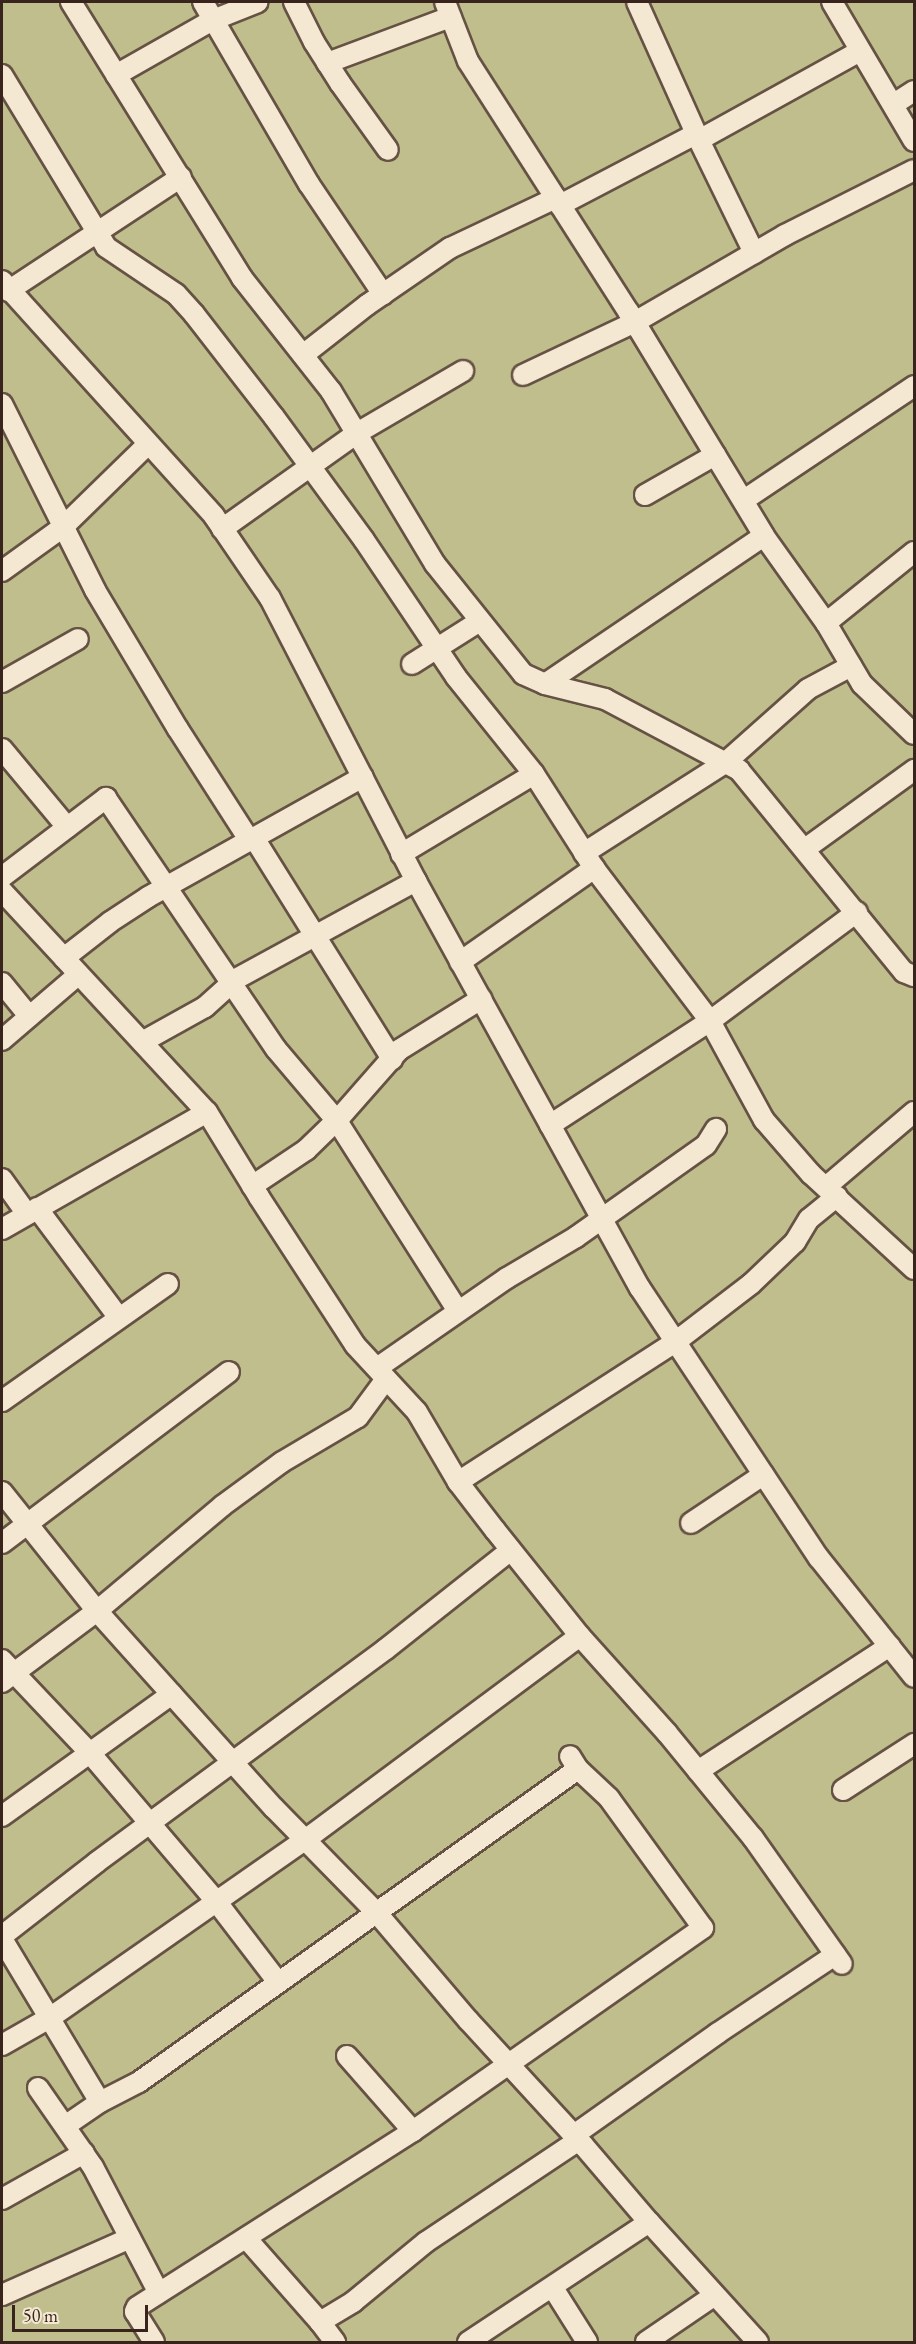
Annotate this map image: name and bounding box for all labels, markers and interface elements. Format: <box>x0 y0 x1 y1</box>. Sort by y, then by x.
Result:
scale bar <box>15 2293 152 2331</box>
text: 50 m <box>23 2304 58 2327</box>

